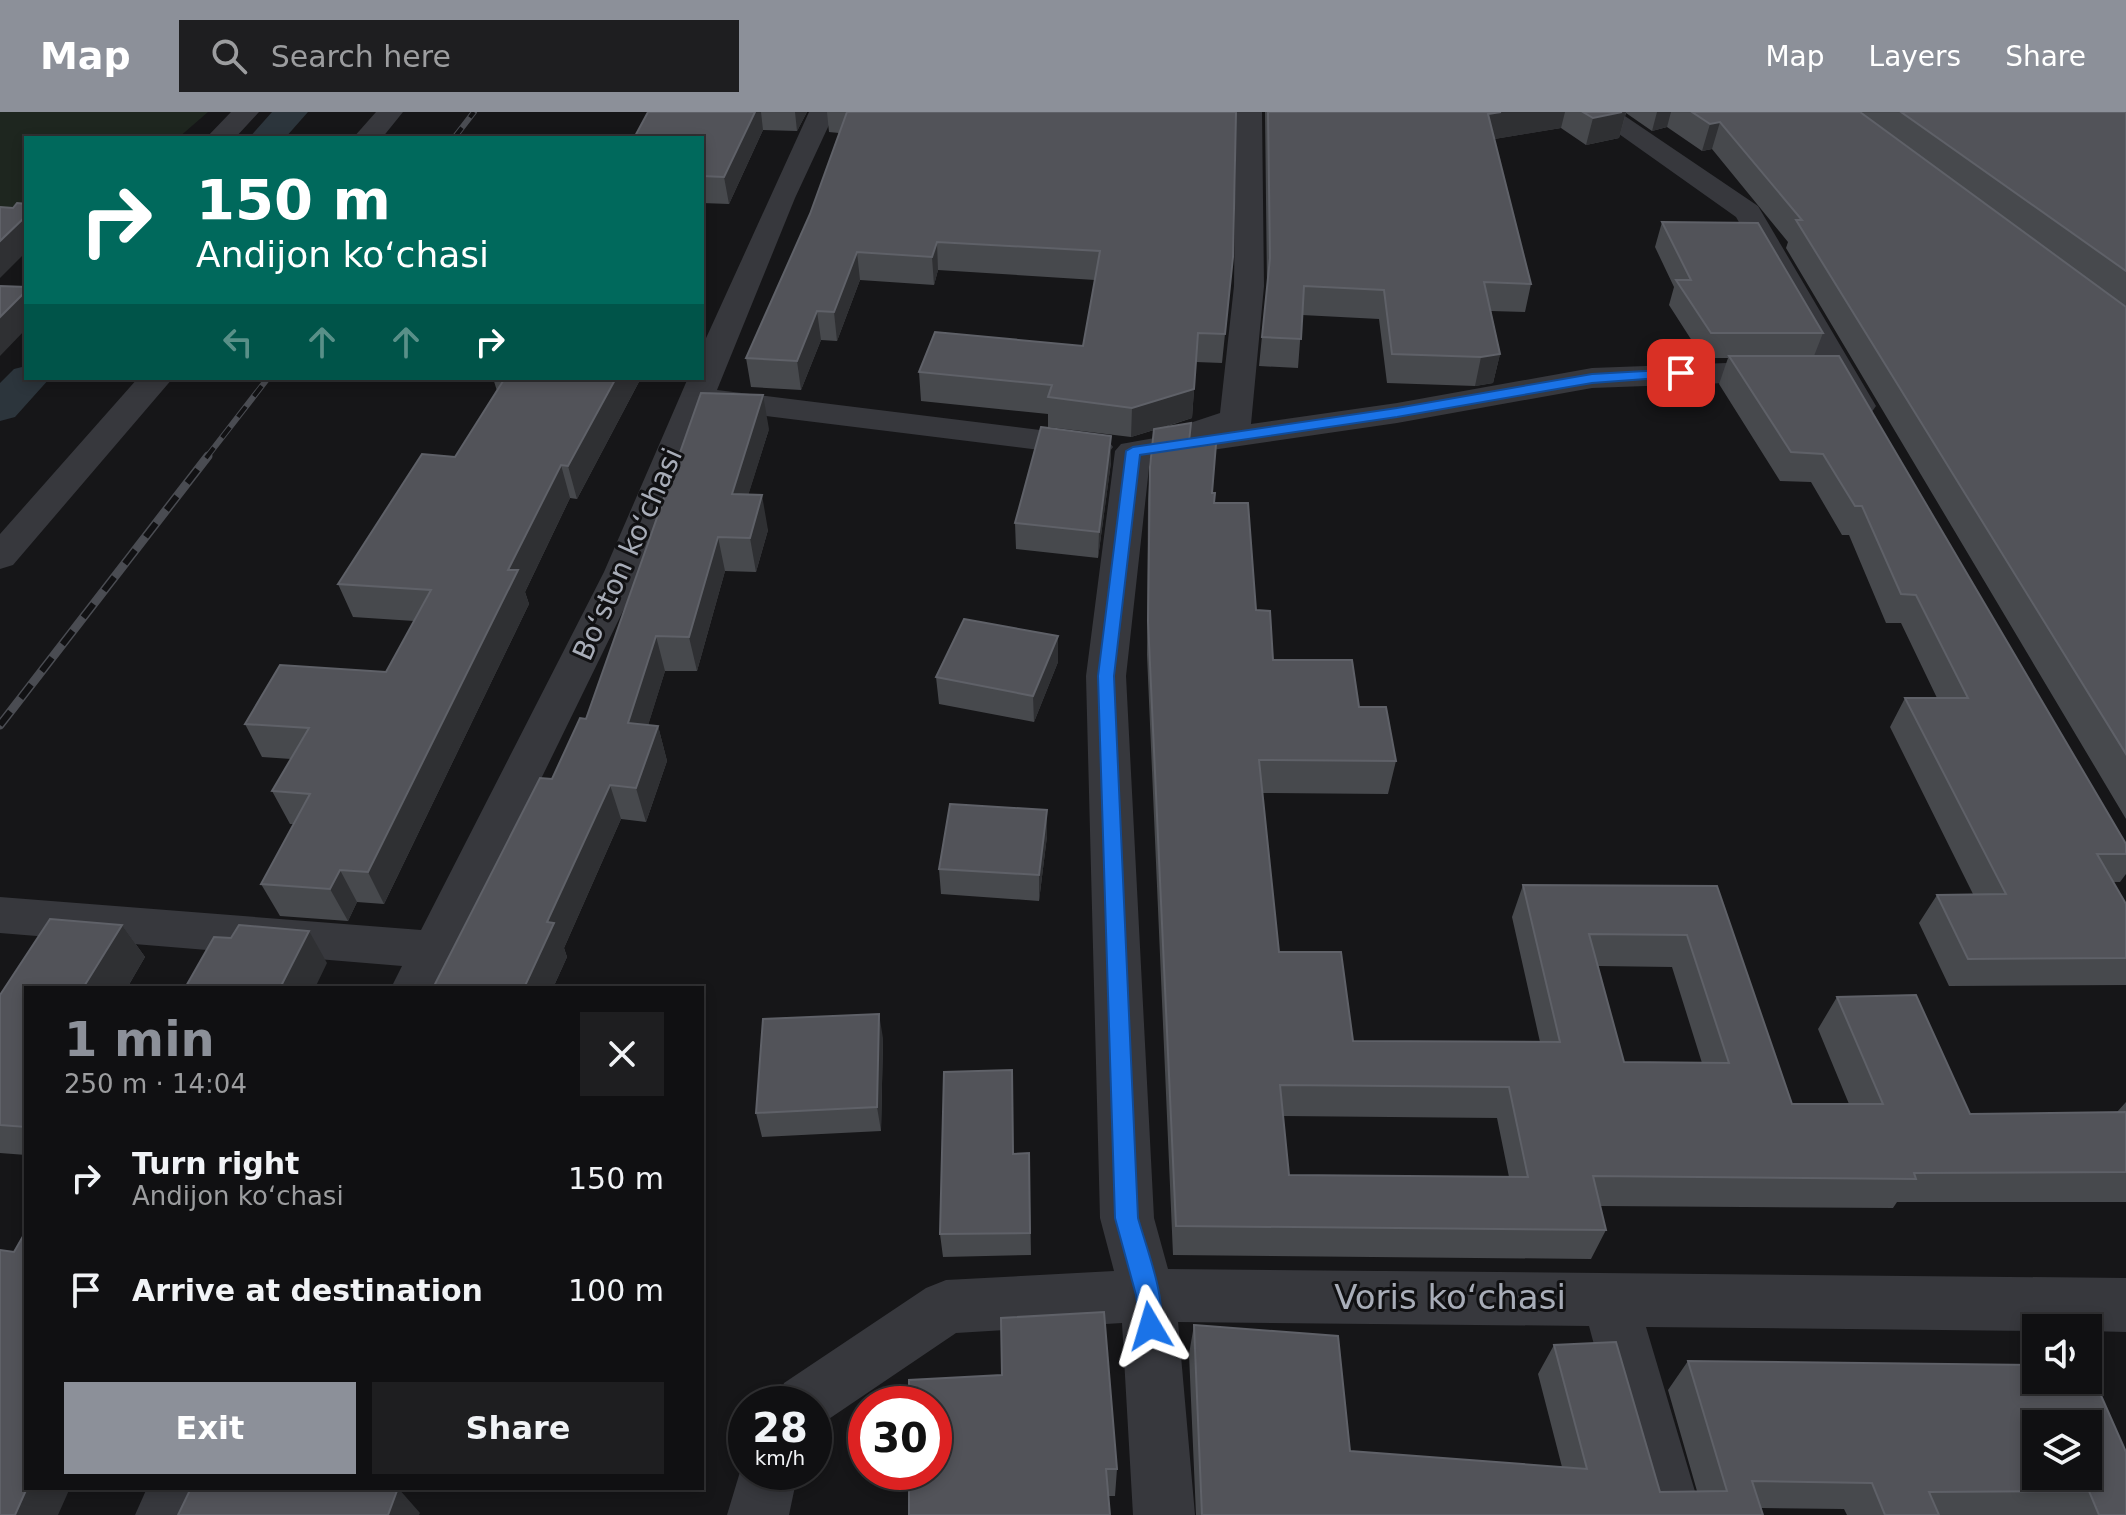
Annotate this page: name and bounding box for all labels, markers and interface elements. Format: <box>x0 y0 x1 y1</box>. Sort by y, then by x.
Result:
search box <box>179 20 739 92</box>
text: Map <box>40 34 131 78</box>
icon: search <box>207 34 251 78</box>
text: Search here <box>271 39 451 74</box>
text: Map <box>1765 40 1825 73</box>
text: Layers <box>1869 40 1961 73</box>
text: Share <box>2005 40 2086 73</box>
text: 150 m <box>196 167 391 232</box>
icon: right <box>64 168 168 272</box>
text: Andijon koʻchasi <box>196 234 489 275</box>
icon: left <box>216 320 260 364</box>
icon: ahead <box>300 320 344 364</box>
icon: ahead <box>384 320 428 364</box>
icon: right <box>468 320 512 364</box>
pin <box>1647 339 1715 407</box>
icon: arrive <box>1659 351 1703 395</box>
street label: Boʻston koʻchasi <box>566 443 689 665</box>
text: 1 min <box>64 1011 215 1067</box>
button: close <box>580 1012 664 1096</box>
text: 250 m · 14:04 <box>64 1069 247 1099</box>
text: Turn right <box>132 1146 299 1181</box>
icon: right <box>64 1156 108 1200</box>
text: 150 m <box>568 1161 664 1196</box>
text: Andijon koʻchasi <box>132 1181 344 1211</box>
icon: arrive <box>64 1268 108 1312</box>
text: Arrive at destination <box>132 1273 483 1308</box>
text: 100 m <box>568 1273 664 1308</box>
street label: Voris koʻchasi <box>1334 1277 1566 1317</box>
position arrow <box>1108 1284 1192 1368</box>
map controls <box>2022 1314 2102 1490</box>
button: sound <box>2022 1314 2102 1394</box>
button: Exit <box>64 1382 356 1474</box>
button: Share <box>372 1382 664 1474</box>
speed limit sign: 30 <box>848 1386 952 1490</box>
text: 28 <box>752 1405 808 1451</box>
button: layers <box>2022 1410 2102 1490</box>
text: km/h <box>755 1446 805 1470</box>

